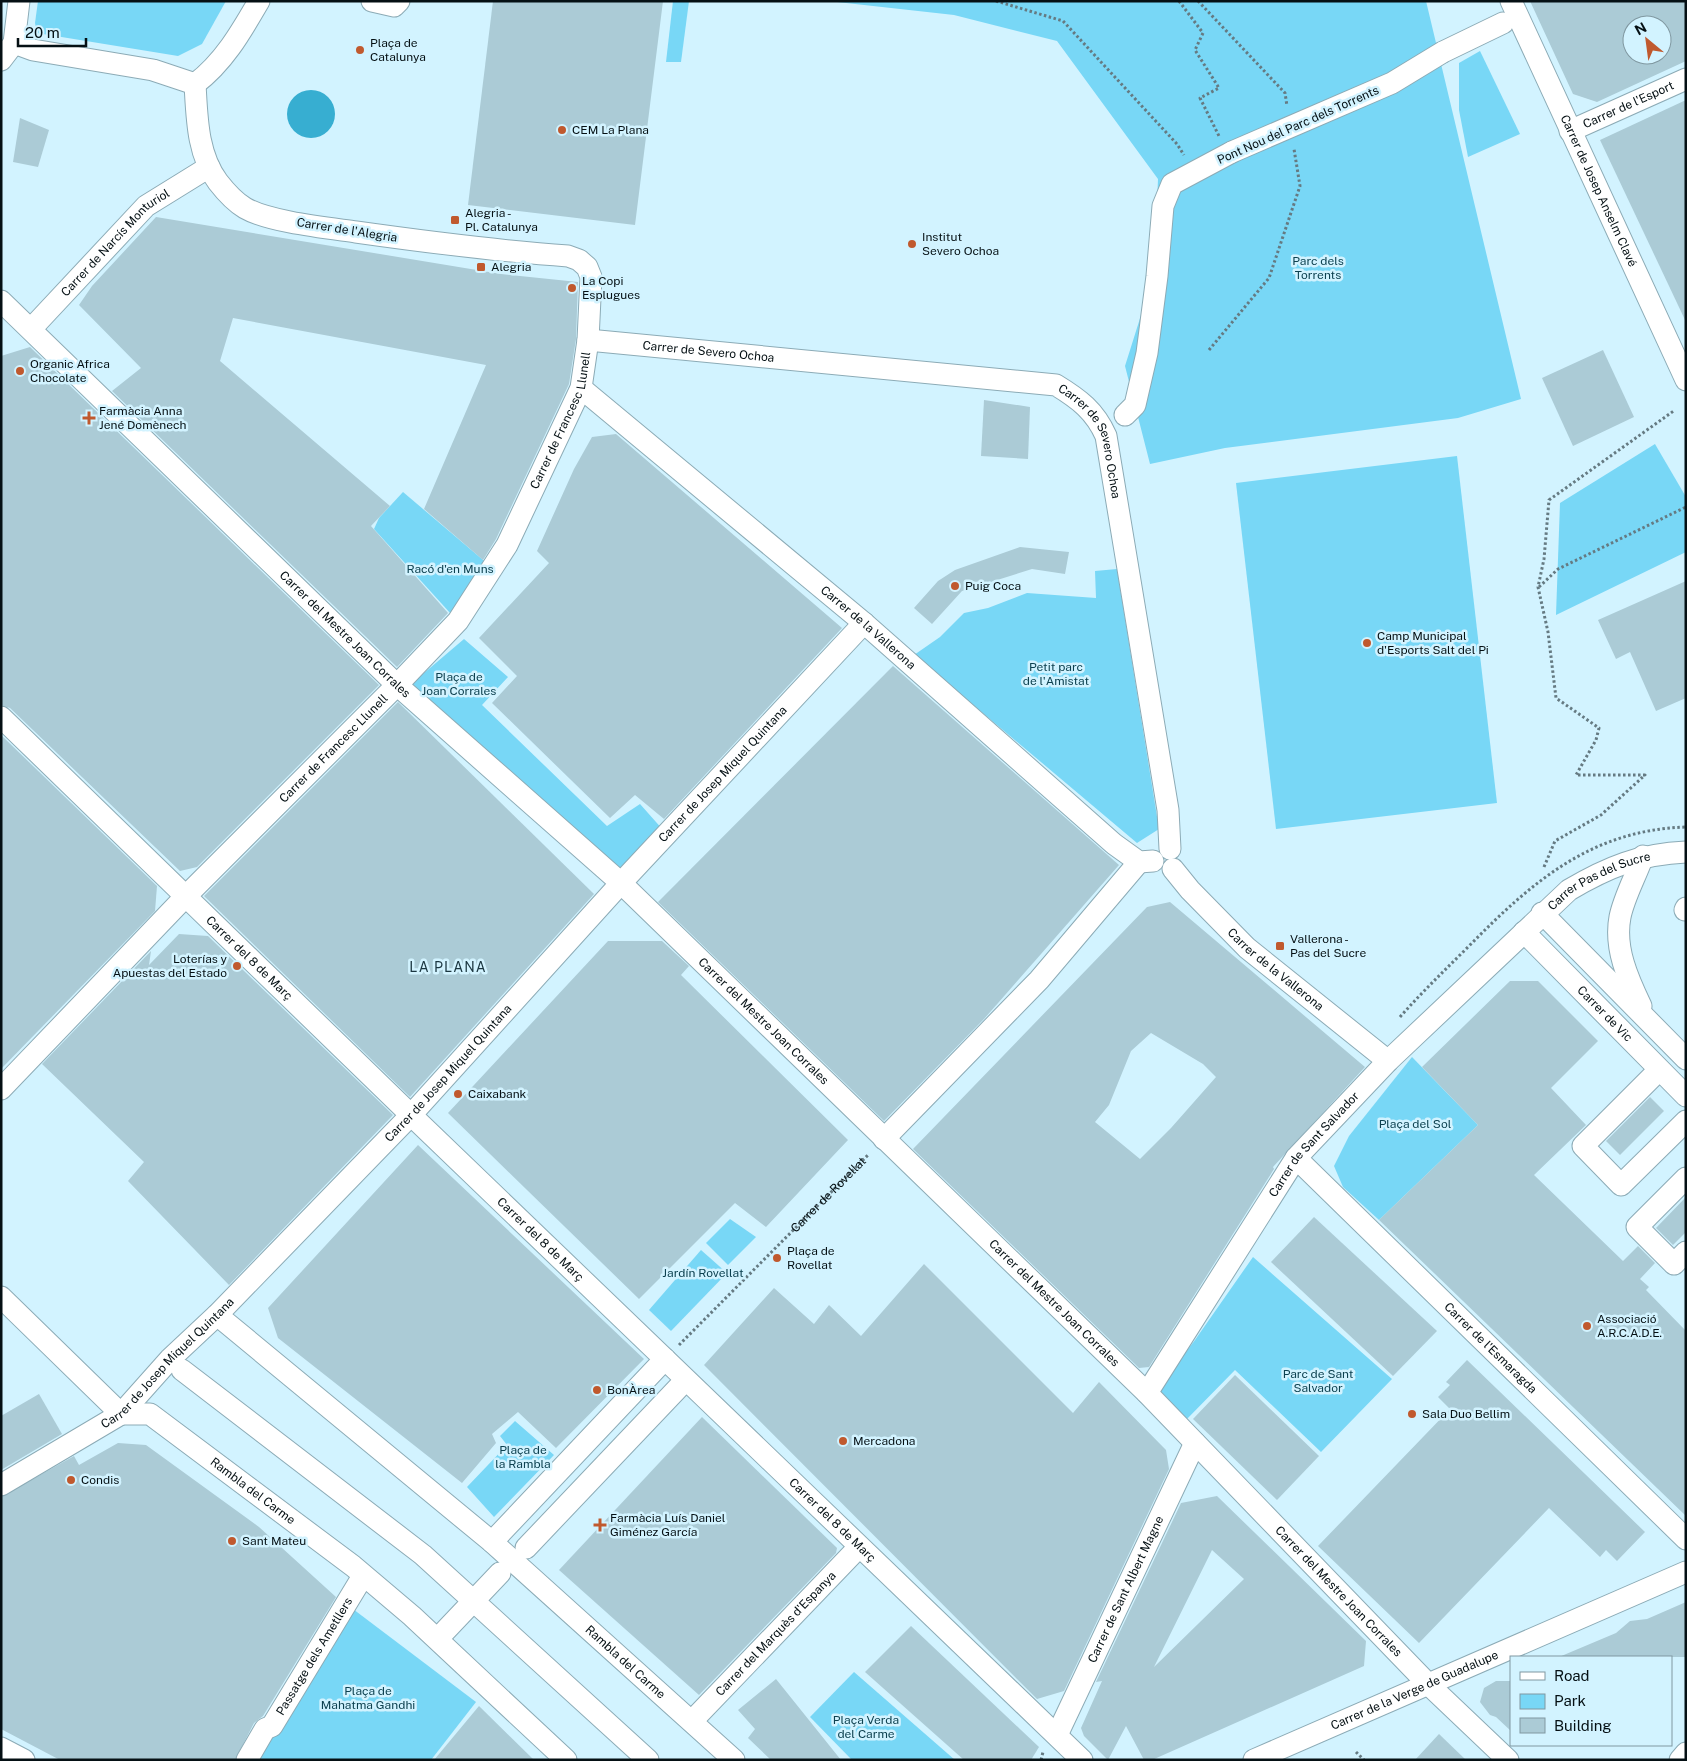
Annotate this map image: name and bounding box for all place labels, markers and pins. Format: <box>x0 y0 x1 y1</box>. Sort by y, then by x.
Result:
place label: Plaça de Catalunya <box>370 36 426 64</box>
marker: Plaça de Catalunya <box>354 44 366 56</box>
place label: CEM La Plana <box>572 123 649 137</box>
marker: CEM La Plana <box>556 124 568 136</box>
place label: Alegria - Pl. Catalunya <box>465 206 538 234</box>
marker: Alegria - Pl. Catalunya <box>449 214 461 226</box>
place label: Institut Severo Ochoa <box>922 230 999 258</box>
marker: Institut Severo Ochoa <box>906 238 918 250</box>
place label: Alegria <box>491 260 531 274</box>
marker: Alegria <box>475 261 487 273</box>
place label: La Copi Esplugues <box>582 274 640 302</box>
marker: La Copi Esplugues <box>566 282 578 294</box>
place label: Organic Africa Chocolate <box>30 357 110 385</box>
marker: Organic Africa Chocolate <box>14 365 26 377</box>
place label: Farmàcia Anna Jené Domènech <box>99 404 186 432</box>
marker: Farmàcia Anna Jené Domènech <box>83 412 95 424</box>
place label: Puig Coca <box>965 579 1021 593</box>
marker: Puig Coca <box>949 580 961 592</box>
place label: Camp Municipal d'Esports Salt del Pi <box>1377 629 1489 657</box>
marker: Camp Municipal d'Esports Salt del Pi <box>1361 637 1373 649</box>
place label: Vallerona - Pas del Sucre <box>1290 932 1366 960</box>
marker: Vallerona - Pas del Sucre <box>1274 940 1286 952</box>
place label: Loterías y Apuestas del Estado <box>113 952 228 980</box>
marker: Loterías y Apuestas del Estado <box>231 960 243 972</box>
place label: Caixabank <box>468 1087 527 1101</box>
marker: Caixabank <box>452 1088 464 1100</box>
place label: Plaça de Rovellat <box>787 1244 835 1272</box>
marker: Plaça de Rovellat <box>771 1252 783 1264</box>
place label: Associació A.R.C.A.D.E. <box>1597 1312 1662 1340</box>
marker: Associació A.R.C.A.D.E. <box>1581 1320 1593 1332</box>
place label: BonÀrea <box>607 1383 655 1397</box>
marker: BonÀrea <box>591 1384 603 1396</box>
place label: Sala Duo Bellim <box>1422 1407 1510 1421</box>
marker: Sala Duo Bellim <box>1406 1408 1418 1420</box>
place label: Mercadona <box>853 1434 916 1448</box>
marker: Mercadona <box>837 1435 849 1447</box>
place label: Condis <box>81 1473 119 1487</box>
marker: Condis <box>65 1474 77 1486</box>
place label: Farmàcia Luís Daniel Giménez García <box>610 1511 726 1539</box>
marker: Farmàcia Luís Daniel Giménez García <box>594 1519 606 1531</box>
place label: Sant Mateu <box>242 1534 306 1548</box>
marker: Sant Mateu <box>226 1535 238 1547</box>

